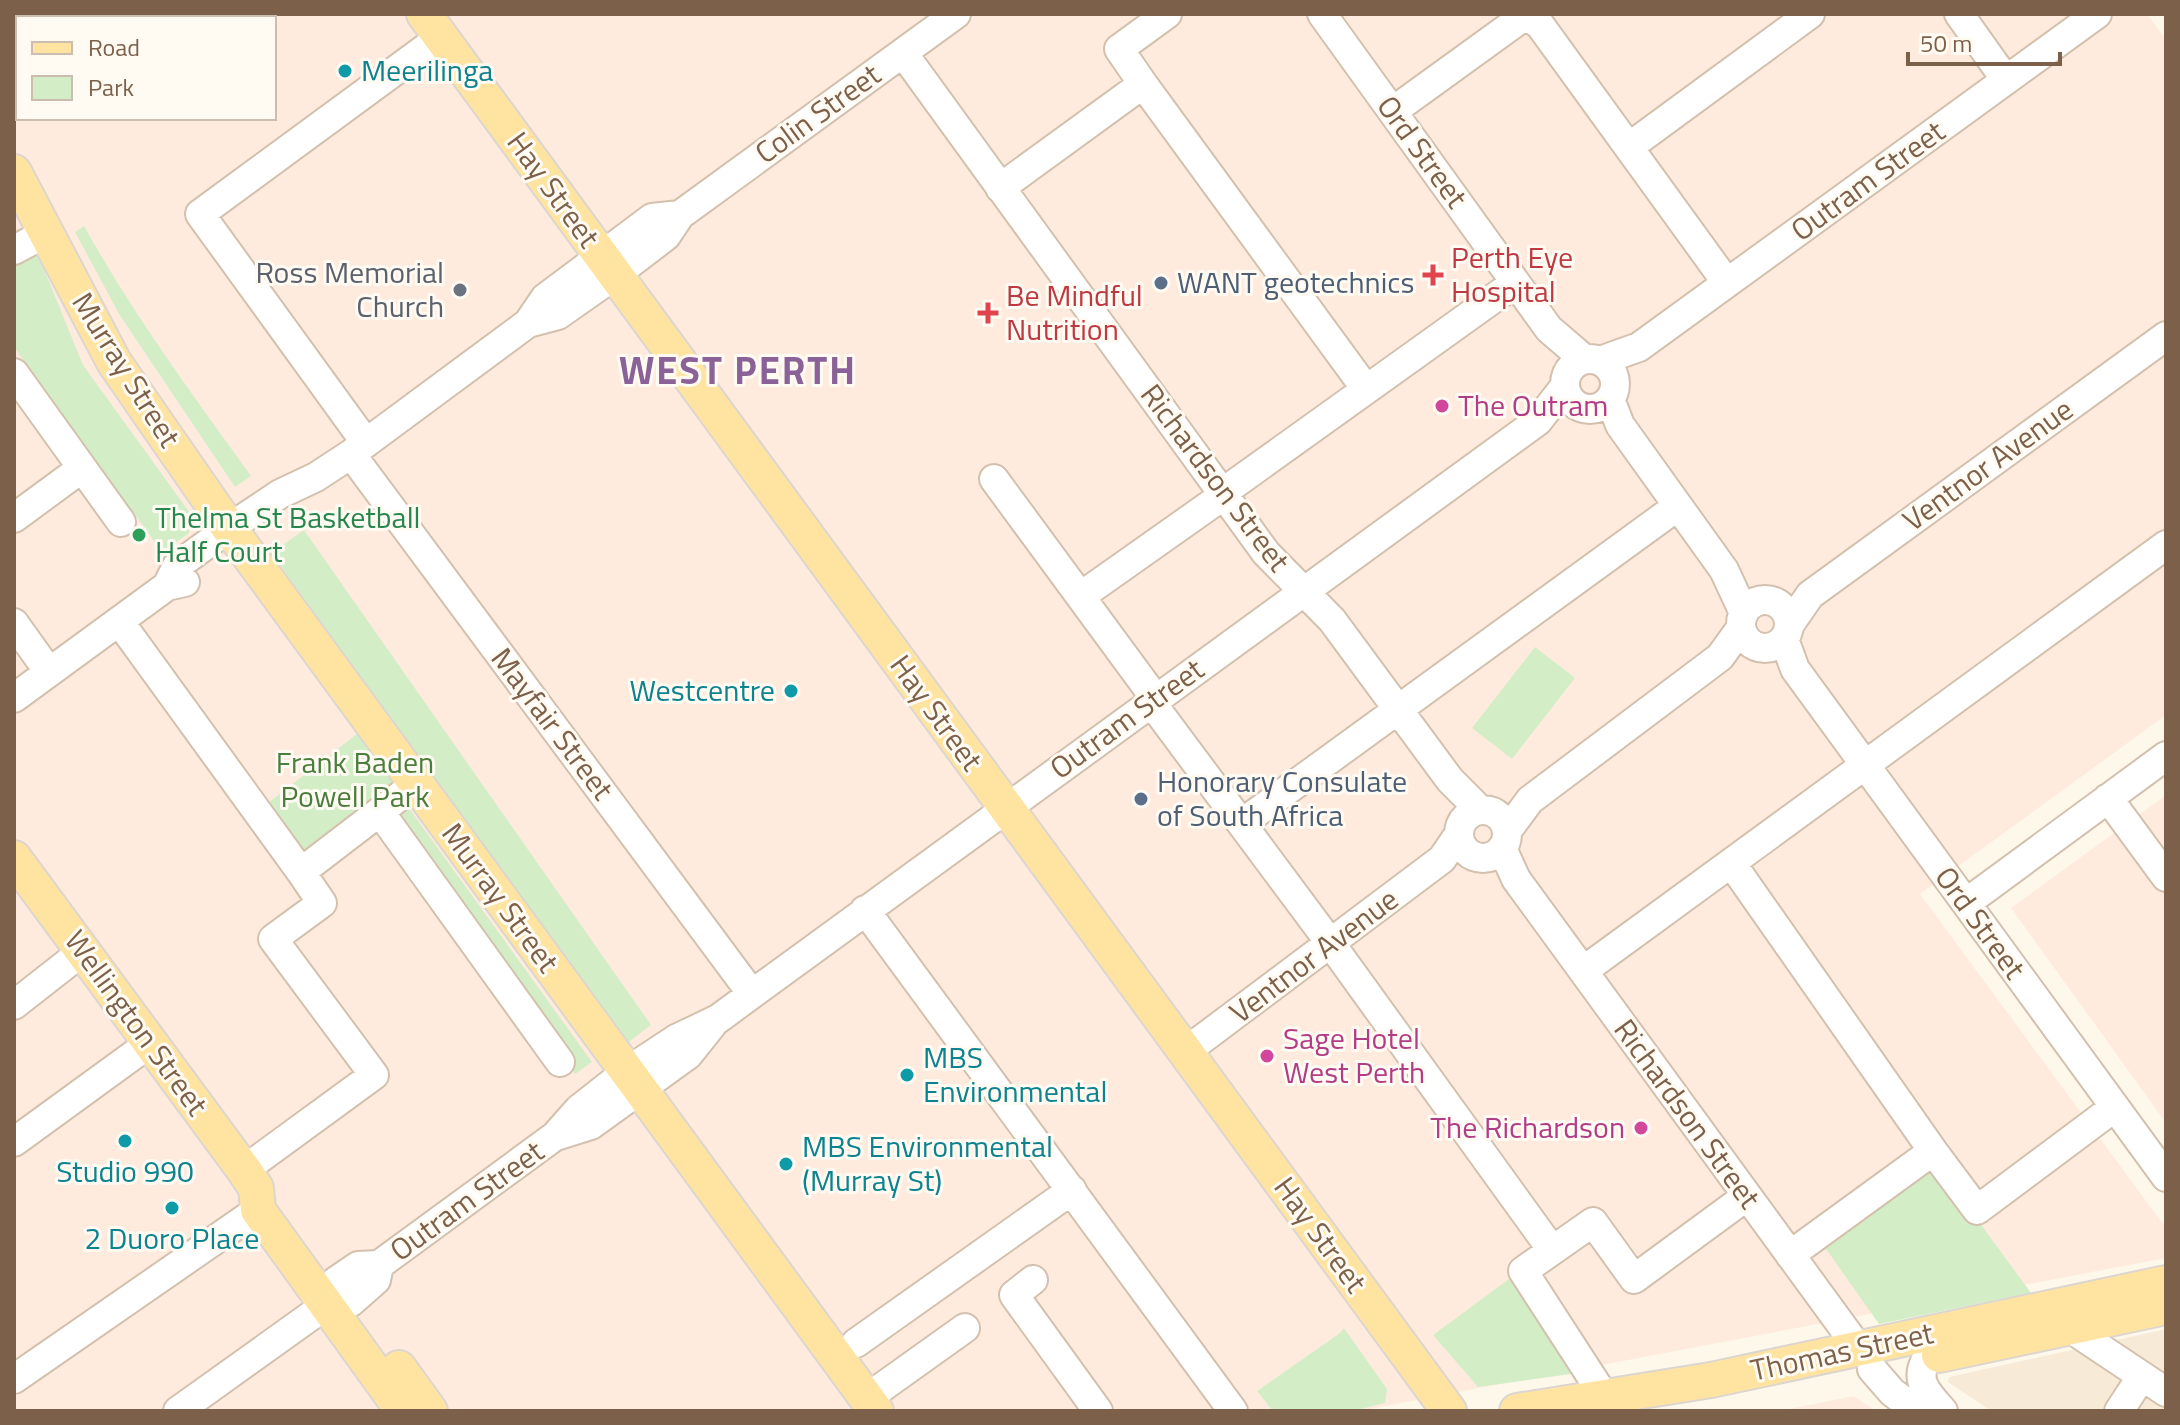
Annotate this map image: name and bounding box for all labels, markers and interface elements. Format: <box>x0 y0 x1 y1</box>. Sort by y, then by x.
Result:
legend <box>16 16 276 120</box>
scale bar <box>1908 16 2060 66</box>
text: 50 m <box>1920 25 1972 61</box>
text: Road <box>88 29 140 65</box>
place label: Meerilinga <box>361 47 493 93</box>
street label: Colin Street <box>745 52 890 175</box>
marker: Meerilinga <box>336 62 354 80</box>
text: Park <box>88 69 134 105</box>
street label: Ord Street <box>1366 85 1480 218</box>
street label: Outram Street <box>1781 108 1954 252</box>
street label: Hay Street <box>496 122 612 257</box>
place label: Perth Eye Hospital <box>1451 234 1573 314</box>
place label: Ross Memorial Church <box>255 249 444 329</box>
place label: WANT geotechnics <box>1177 259 1414 305</box>
marker: Perth Eye Hospital <box>1422 264 1444 286</box>
place label: Be Mindful Nutrition <box>1006 272 1143 352</box>
marker: WANT geotechnics <box>1152 274 1170 292</box>
marker: Ross Memorial Church <box>451 281 469 299</box>
street label: Murray Street <box>61 283 193 456</box>
marker: Be Mindful Nutrition <box>977 302 999 324</box>
district label: WEST PERTH <box>619 341 857 399</box>
street label: Richardson Street <box>1130 374 1302 581</box>
place label: The Outram <box>1458 382 1608 428</box>
street label: Ventnor Avenue <box>1893 387 2082 542</box>
marker: The Outram <box>1433 397 1451 415</box>
place label: Thelma St Basketball Half Court <box>155 494 421 574</box>
marker: Thelma St Basketball Half Court <box>130 526 148 544</box>
street label: Mayfair Street <box>480 638 626 810</box>
street label: Hay Street <box>879 645 995 780</box>
street label: Outram Street <box>1040 646 1213 790</box>
place label: Westcentre <box>630 667 775 713</box>
marker: Westcentre <box>782 682 800 700</box>
park label: Frank Baden Powell Park <box>276 739 434 819</box>
place label: Honorary Consulate of South Africa <box>1157 758 1407 838</box>
marker: Honorary Consulate of South Africa <box>1132 790 1150 808</box>
street label: Murray Street <box>431 813 571 982</box>
street label: Ord Street <box>1924 856 2038 989</box>
street label: Ventnor Avenue <box>1219 876 1407 1034</box>
street label: Wellington Street <box>54 920 220 1125</box>
street label: Richardson Street <box>1603 1009 1773 1218</box>
place label: Sage Hotel West Perth <box>1283 1015 1425 1095</box>
place label: MBS Environmental <box>923 1034 1107 1114</box>
marker: Sage Hotel West Perth <box>1258 1047 1276 1065</box>
marker: MBS Environmental <box>898 1066 916 1084</box>
place label: The Richardson <box>1430 1104 1625 1150</box>
marker: The Richardson <box>1632 1119 1650 1137</box>
place label: MBS Environmental (Murray St) <box>802 1123 1053 1203</box>
street label: Outram Street <box>380 1128 553 1272</box>
marker: Studio 990 <box>116 1132 134 1150</box>
place label: Studio 990 <box>56 1148 194 1194</box>
marker: MBS Environmental (Murray St) <box>777 1155 795 1173</box>
street label: Hay Street <box>1263 1167 1379 1302</box>
marker: 2 Duoro Place <box>163 1199 181 1217</box>
place label: 2 Duoro Place <box>85 1215 259 1261</box>
street label: Thomas Street <box>1746 1309 1938 1393</box>

